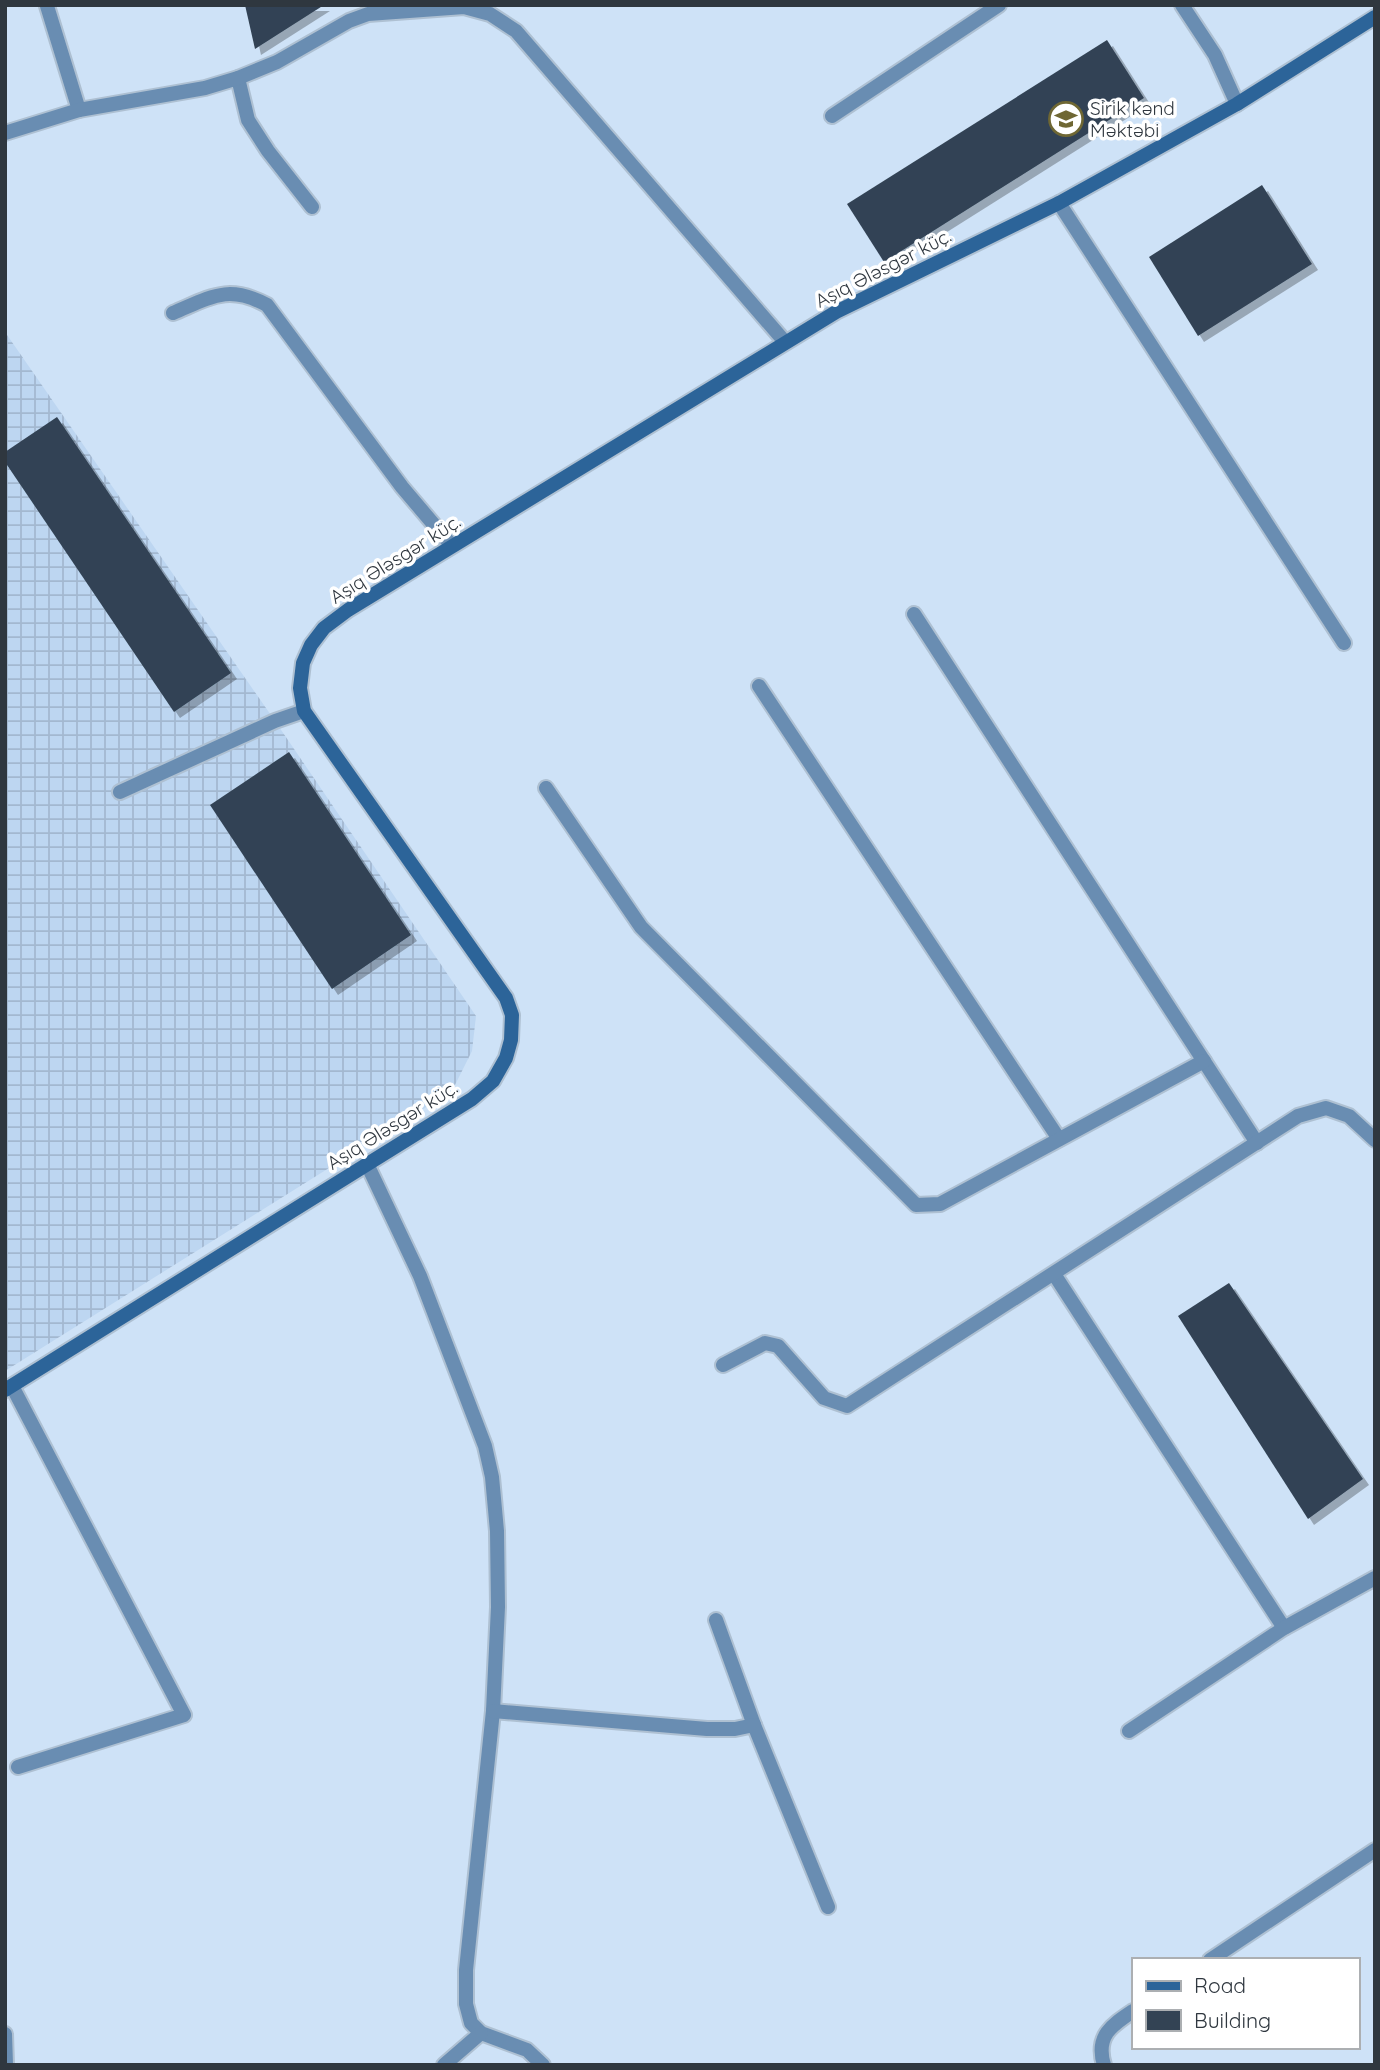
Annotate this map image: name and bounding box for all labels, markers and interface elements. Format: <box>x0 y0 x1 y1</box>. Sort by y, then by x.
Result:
place label: Sirik kənd Məktəbi <box>1090 96 1175 142</box>
school or university icon: Sirik kənd Məktəbi <box>1047 100 1085 138</box>
street label: Aşıq Ələsgər küç. <box>811 223 955 313</box>
street label: Aşıq Ələsgər küç. <box>325 509 465 609</box>
street label: Aşıq Ələsgər küç. <box>322 1075 462 1175</box>
legend <box>1132 1958 1359 2049</box>
text: Road <box>1194 1972 1246 1998</box>
text: Building <box>1194 2007 1271 2033</box>

